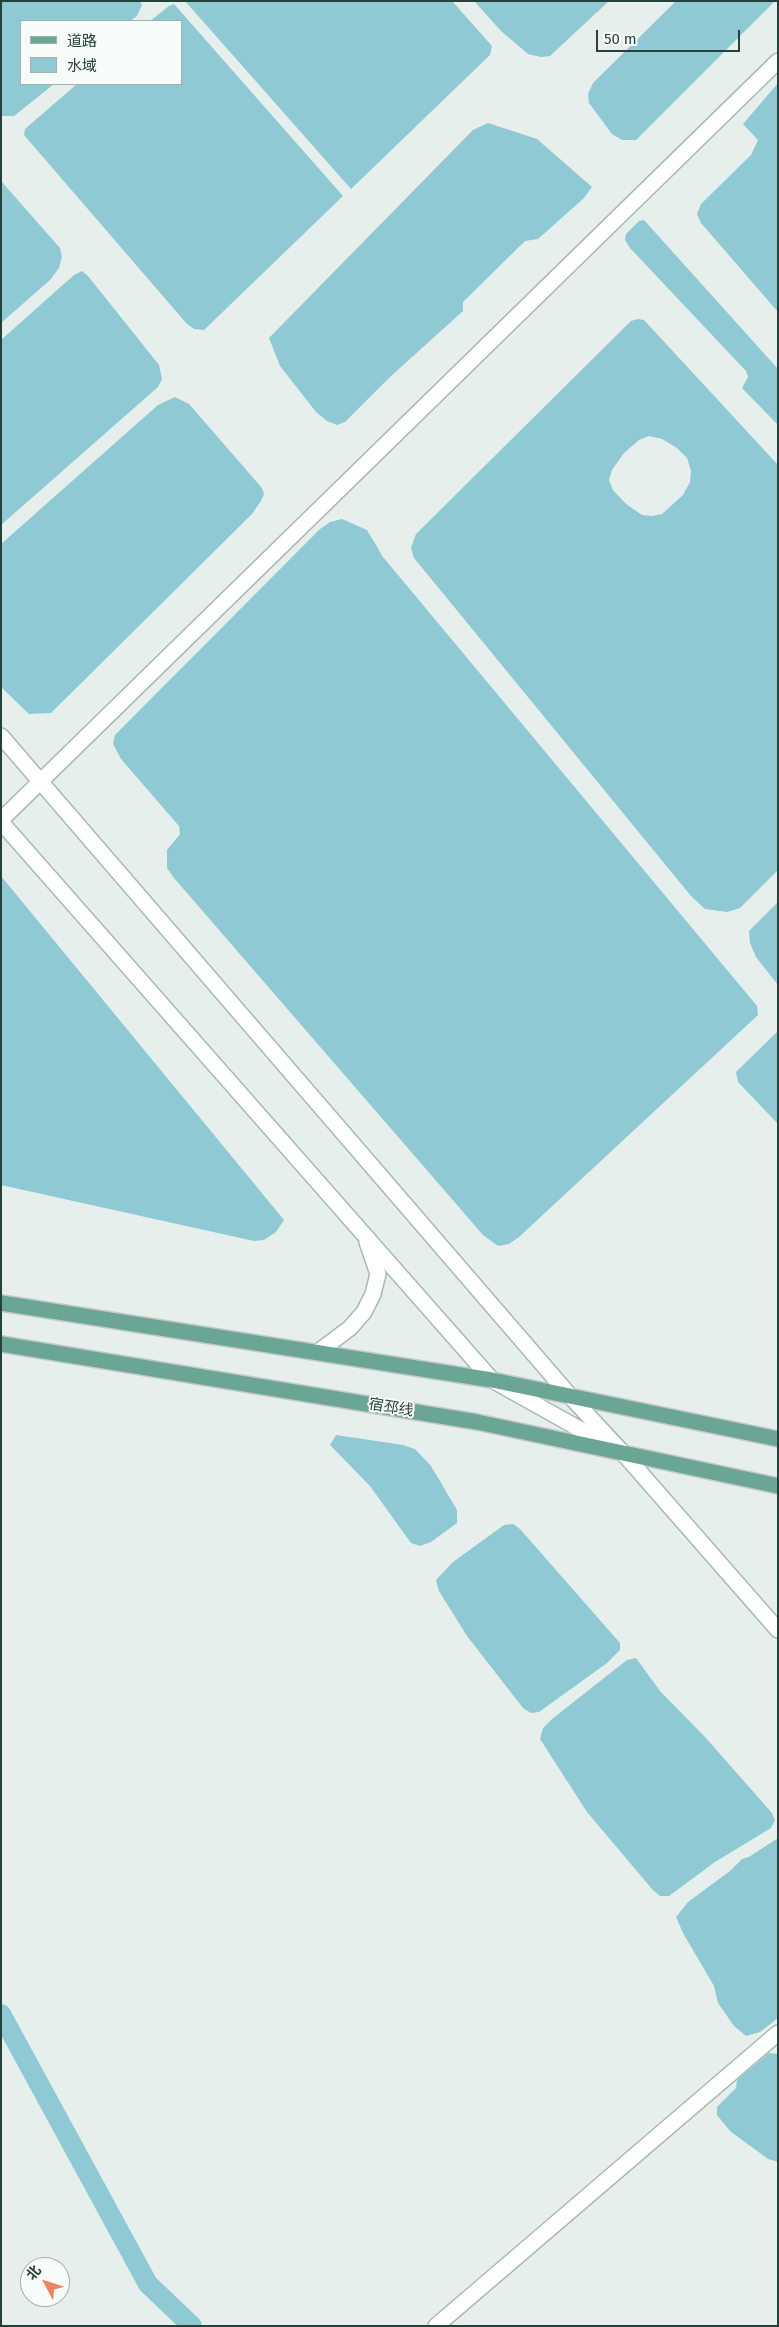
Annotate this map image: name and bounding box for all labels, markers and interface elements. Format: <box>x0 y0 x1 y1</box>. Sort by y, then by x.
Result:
legend <box>20 20 182 85</box>
scale bar <box>599 20 743 52</box>
text: 50 m <box>604 30 637 48</box>
text: 道路 <box>67 32 97 50</box>
text: 水域 <box>67 57 97 75</box>
street label: 宿邳线 <box>367 1396 415 1420</box>
north arrow <box>20 2257 70 2307</box>
text: 北 <box>23 2262 45 2284</box>

